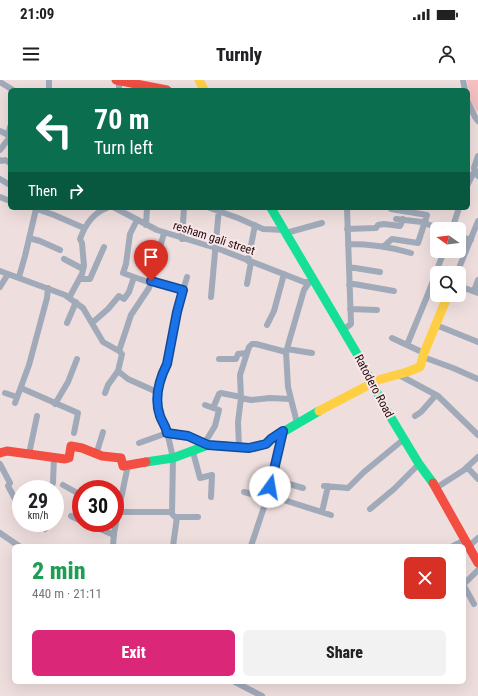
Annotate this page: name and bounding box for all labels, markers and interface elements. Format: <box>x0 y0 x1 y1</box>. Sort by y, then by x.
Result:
text: 21:09 <box>20 5 54 23</box>
icon: menu <box>20 43 42 65</box>
icon: person <box>436 43 458 65</box>
text: Turnly <box>216 44 262 65</box>
text: 70 m <box>94 103 150 136</box>
icon: left <box>28 104 80 156</box>
text: Turn left <box>94 137 153 158</box>
icon: right <box>65 180 87 202</box>
text: Then <box>28 182 57 200</box>
street label: resham gali street <box>171 218 257 258</box>
north arrow <box>430 222 466 258</box>
map controls <box>430 222 466 302</box>
pin <box>134 240 168 281</box>
icon: arrive <box>140 246 162 268</box>
button: search <box>430 266 466 302</box>
street label: Ratodero Road <box>351 352 397 420</box>
position arrow <box>249 466 291 508</box>
speed limit sign: 30 <box>72 480 124 532</box>
text: 29 <box>28 489 48 513</box>
text: km/h <box>28 510 48 521</box>
text: 2 min <box>32 557 86 585</box>
button: close <box>404 557 446 599</box>
text: 440 m · 21:11 <box>32 586 102 601</box>
button: Exit <box>32 630 235 676</box>
button: Share <box>243 630 446 676</box>

